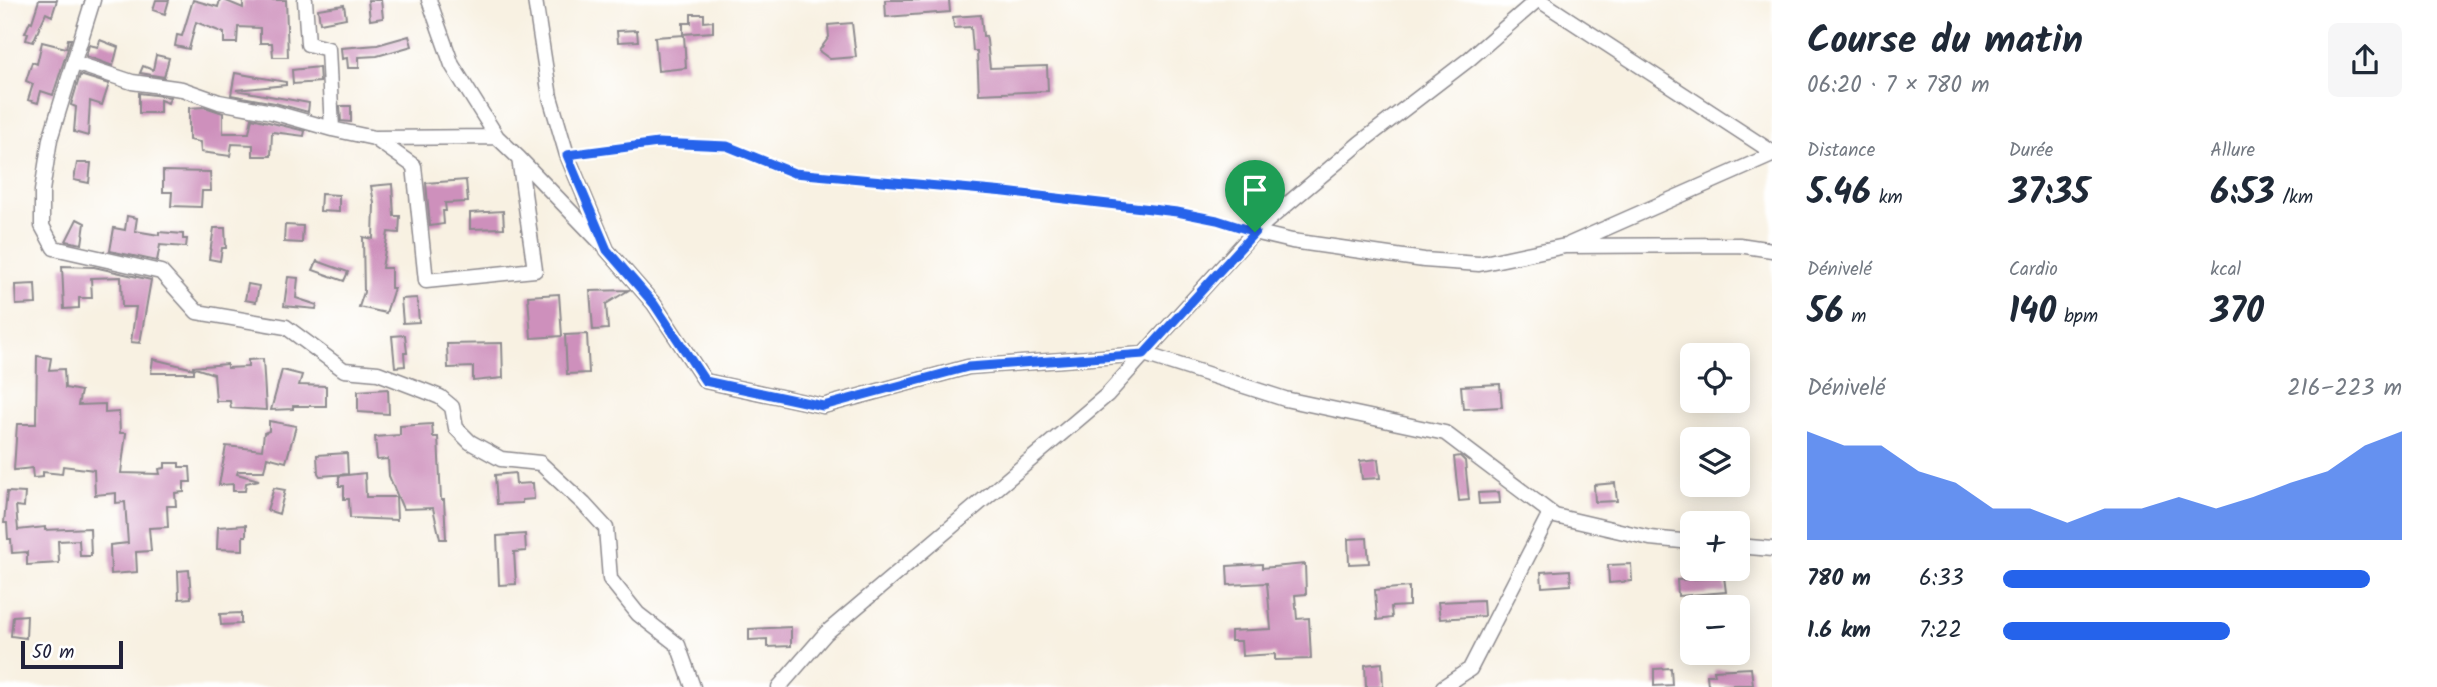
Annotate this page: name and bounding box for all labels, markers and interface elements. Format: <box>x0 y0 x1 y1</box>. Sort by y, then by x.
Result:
text: Course du matin <box>1807 12 2083 72</box>
button: share <box>2328 23 2402 97</box>
text: 06:20 · 7 × 780 m <box>1807 68 1989 104</box>
text: Distance <box>1807 136 1875 166</box>
text: Durée <box>2009 136 2053 166</box>
text: Allure <box>2210 136 2255 166</box>
pin <box>1225 160 1285 232</box>
text: 5.46 <box>1807 166 1871 222</box>
text: 37:35 <box>2009 166 2090 222</box>
text: 6:53 <box>2210 166 2275 222</box>
icon: arrive <box>1236 171 1274 209</box>
text: km <box>1871 183 1903 213</box>
text: /km <box>2275 183 2313 213</box>
text: Dénivelé <box>1807 255 1872 285</box>
text: Cardio <box>2009 255 2058 285</box>
text: kcal <box>2210 255 2241 285</box>
text: 56 <box>1807 285 1844 341</box>
text: 140 <box>2009 285 2056 341</box>
text: 370 <box>2210 285 2264 341</box>
text: m <box>1844 302 1866 332</box>
text: bpm <box>2056 302 2098 332</box>
map controls <box>1680 343 1750 665</box>
button: locate <box>1680 343 1750 413</box>
text: Dénivelé <box>1807 371 1885 407</box>
text: 216–223 m <box>2287 371 2402 407</box>
button: layers <box>1680 427 1750 497</box>
button: + <box>1680 511 1750 581</box>
text: 780 m <box>1807 561 1871 597</box>
text: 6:33 <box>1919 561 1964 597</box>
button: − <box>1680 595 1750 665</box>
text: 1.6 km <box>1807 613 1871 649</box>
text: 7:22 <box>1919 613 1962 649</box>
scale bar <box>21 638 122 670</box>
text: 50 m <box>32 638 74 668</box>

